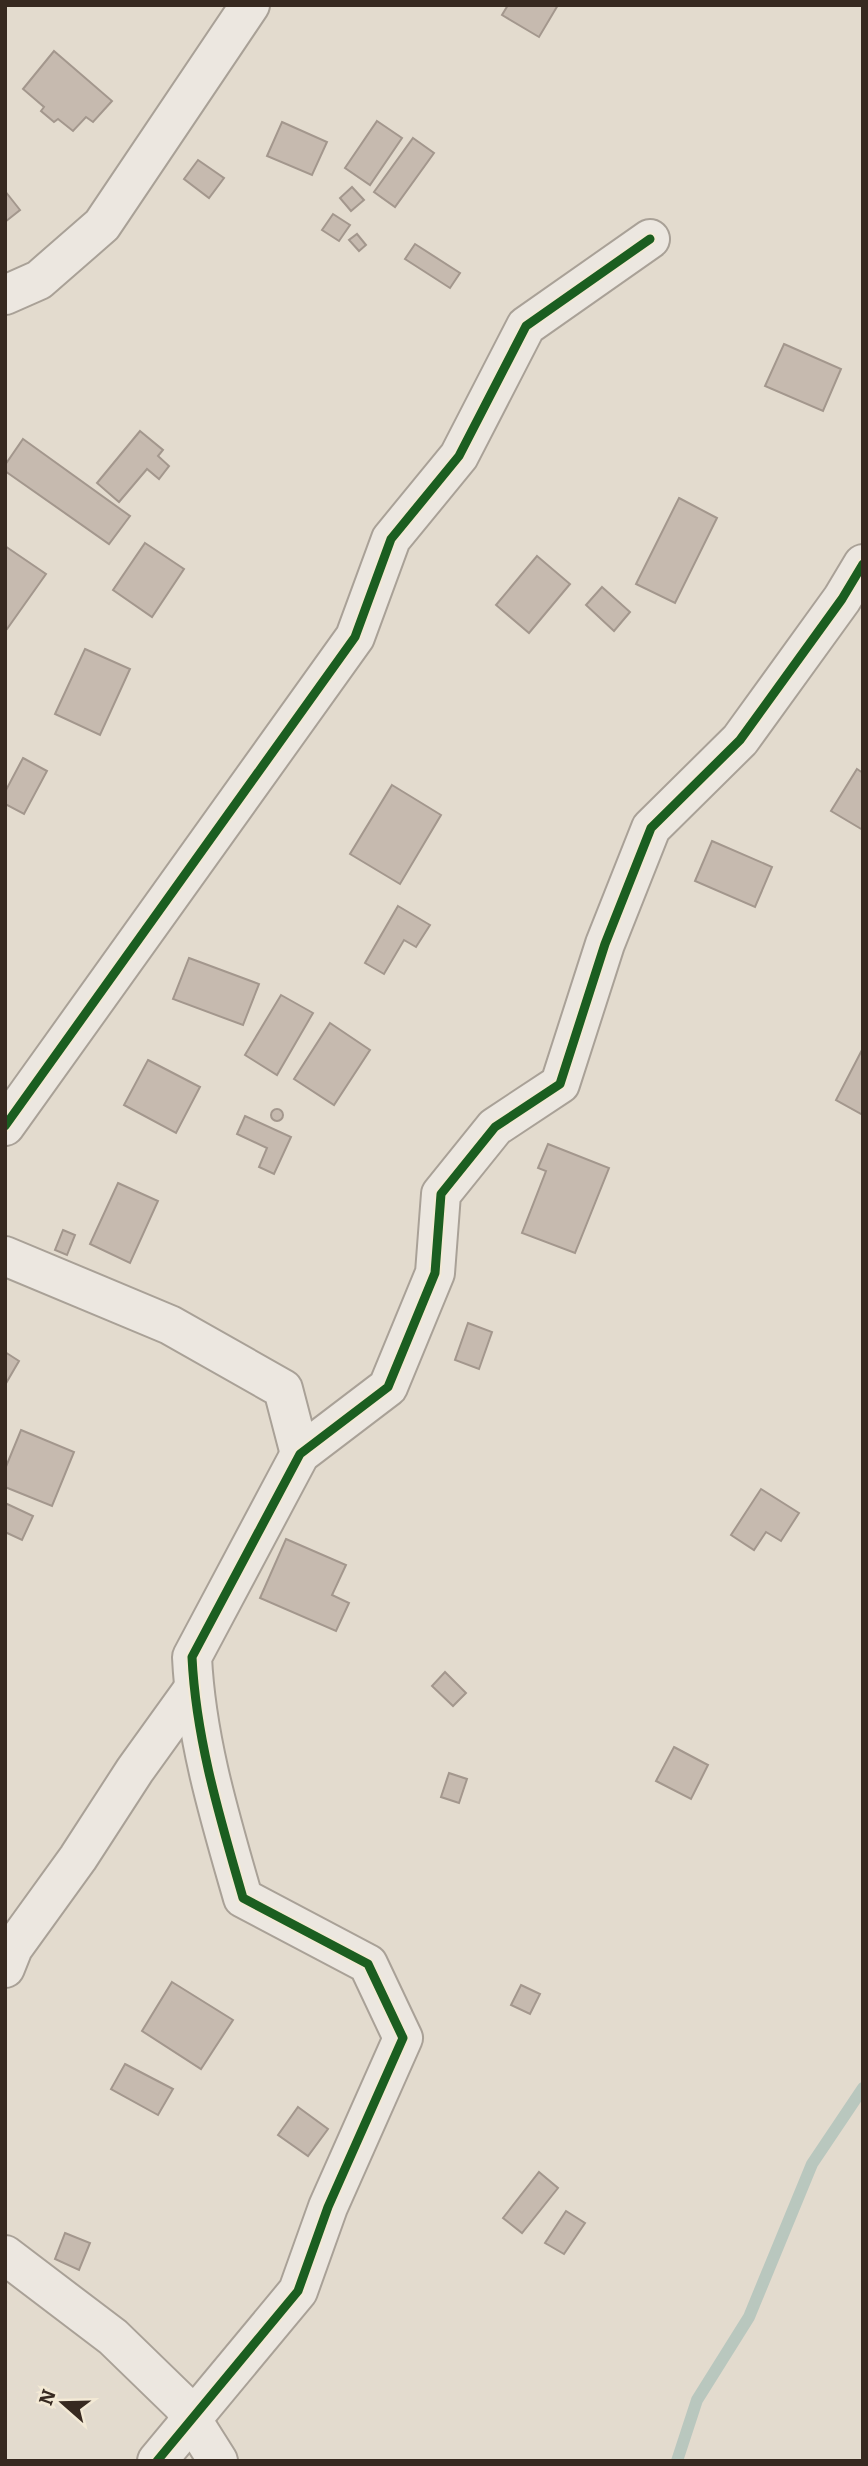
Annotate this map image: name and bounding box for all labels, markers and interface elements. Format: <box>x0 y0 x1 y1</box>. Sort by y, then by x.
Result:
north arrow <box>28 2368 98 2438</box>
text: N <box>34 2386 61 2408</box>

